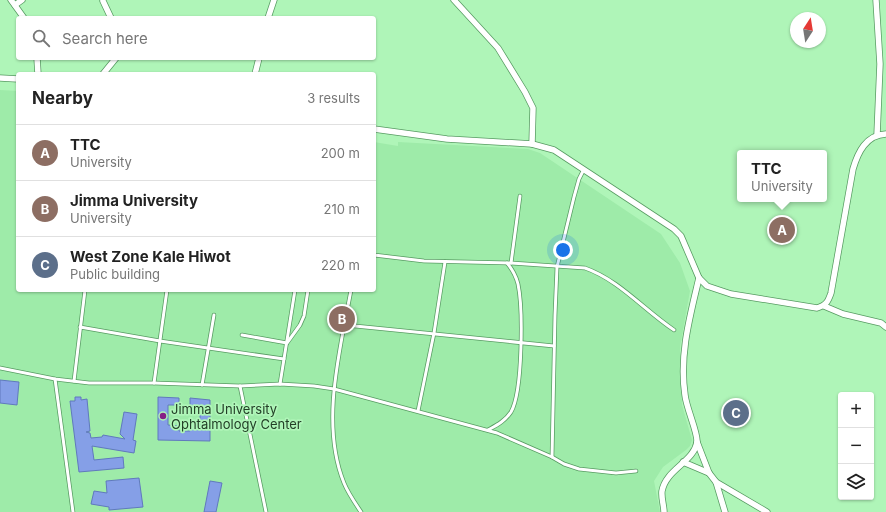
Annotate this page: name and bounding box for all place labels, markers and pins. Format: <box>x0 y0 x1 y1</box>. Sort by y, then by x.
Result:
pin: A <box>769 215 795 245</box>
pin: B <box>329 304 355 334</box>
pin: C <box>723 398 749 428</box>
place label: Jimma University Ophtalmology Center <box>171 401 302 432</box>
marker: Jimma University Ophtalmology Center <box>158 411 168 421</box>

